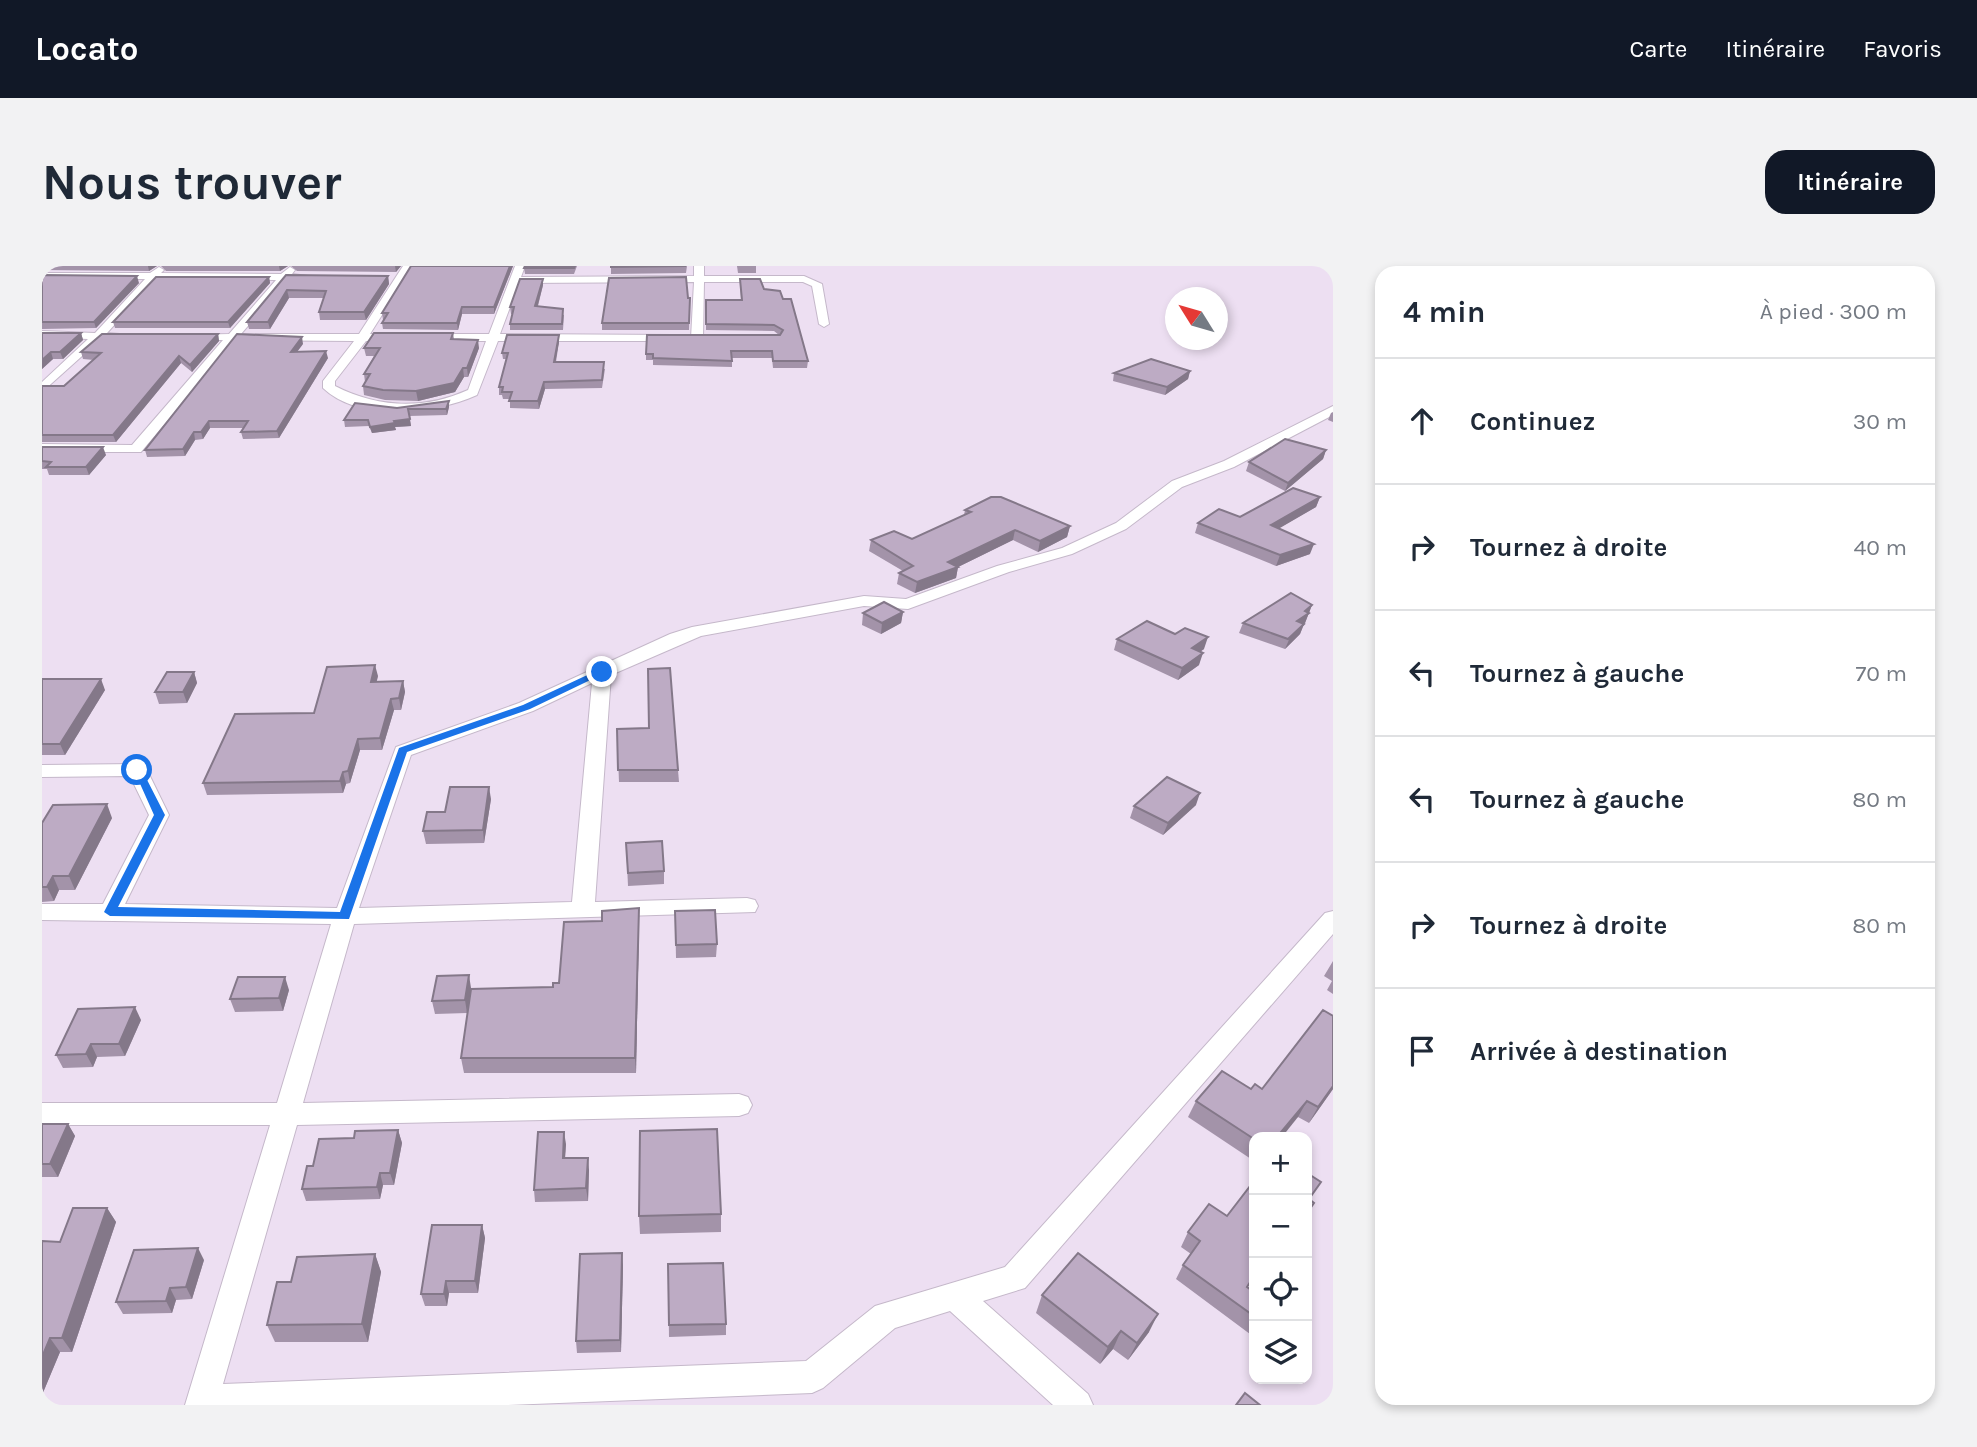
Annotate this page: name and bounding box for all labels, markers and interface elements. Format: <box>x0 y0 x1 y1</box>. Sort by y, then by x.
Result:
text: Locato <box>35 30 138 68</box>
text: Carte <box>1629 35 1687 63</box>
text: Itinéraire <box>1725 35 1825 63</box>
text: Favoris <box>1863 35 1942 63</box>
button: Itinéraire <box>1765 150 1935 214</box>
text: Nous trouver <box>42 154 342 211</box>
north arrow <box>1165 287 1228 350</box>
text: 4 min <box>1403 294 1485 330</box>
text: À pied · 300 m <box>1760 298 1907 325</box>
icon: ahead <box>1403 402 1441 440</box>
text: Continuez <box>1470 406 1595 437</box>
text: 30 m <box>1853 408 1907 435</box>
icon: right <box>1403 528 1441 566</box>
text: Tournez à droite <box>1470 532 1667 563</box>
text: 40 m <box>1854 534 1907 561</box>
icon: left <box>1403 654 1441 692</box>
route end <box>586 656 617 687</box>
text: Tournez à gauche <box>1470 658 1684 689</box>
text: 70 m <box>1856 660 1907 687</box>
route start <box>121 754 152 785</box>
icon: left <box>1403 780 1441 818</box>
text: Tournez à gauche <box>1470 784 1684 815</box>
text: 80 m <box>1852 786 1907 813</box>
icon: right <box>1403 906 1441 944</box>
text: Tournez à droite <box>1470 910 1667 941</box>
text: 80 m <box>1852 912 1907 939</box>
icon: arrive <box>1403 1032 1441 1070</box>
text: Arrivée à destination <box>1470 1036 1728 1067</box>
map controls <box>1249 1132 1312 1384</box>
button: + <box>1249 1132 1312 1195</box>
button: − <box>1249 1195 1312 1258</box>
button: locate <box>1249 1258 1312 1321</box>
button: layers <box>1249 1321 1312 1384</box>

